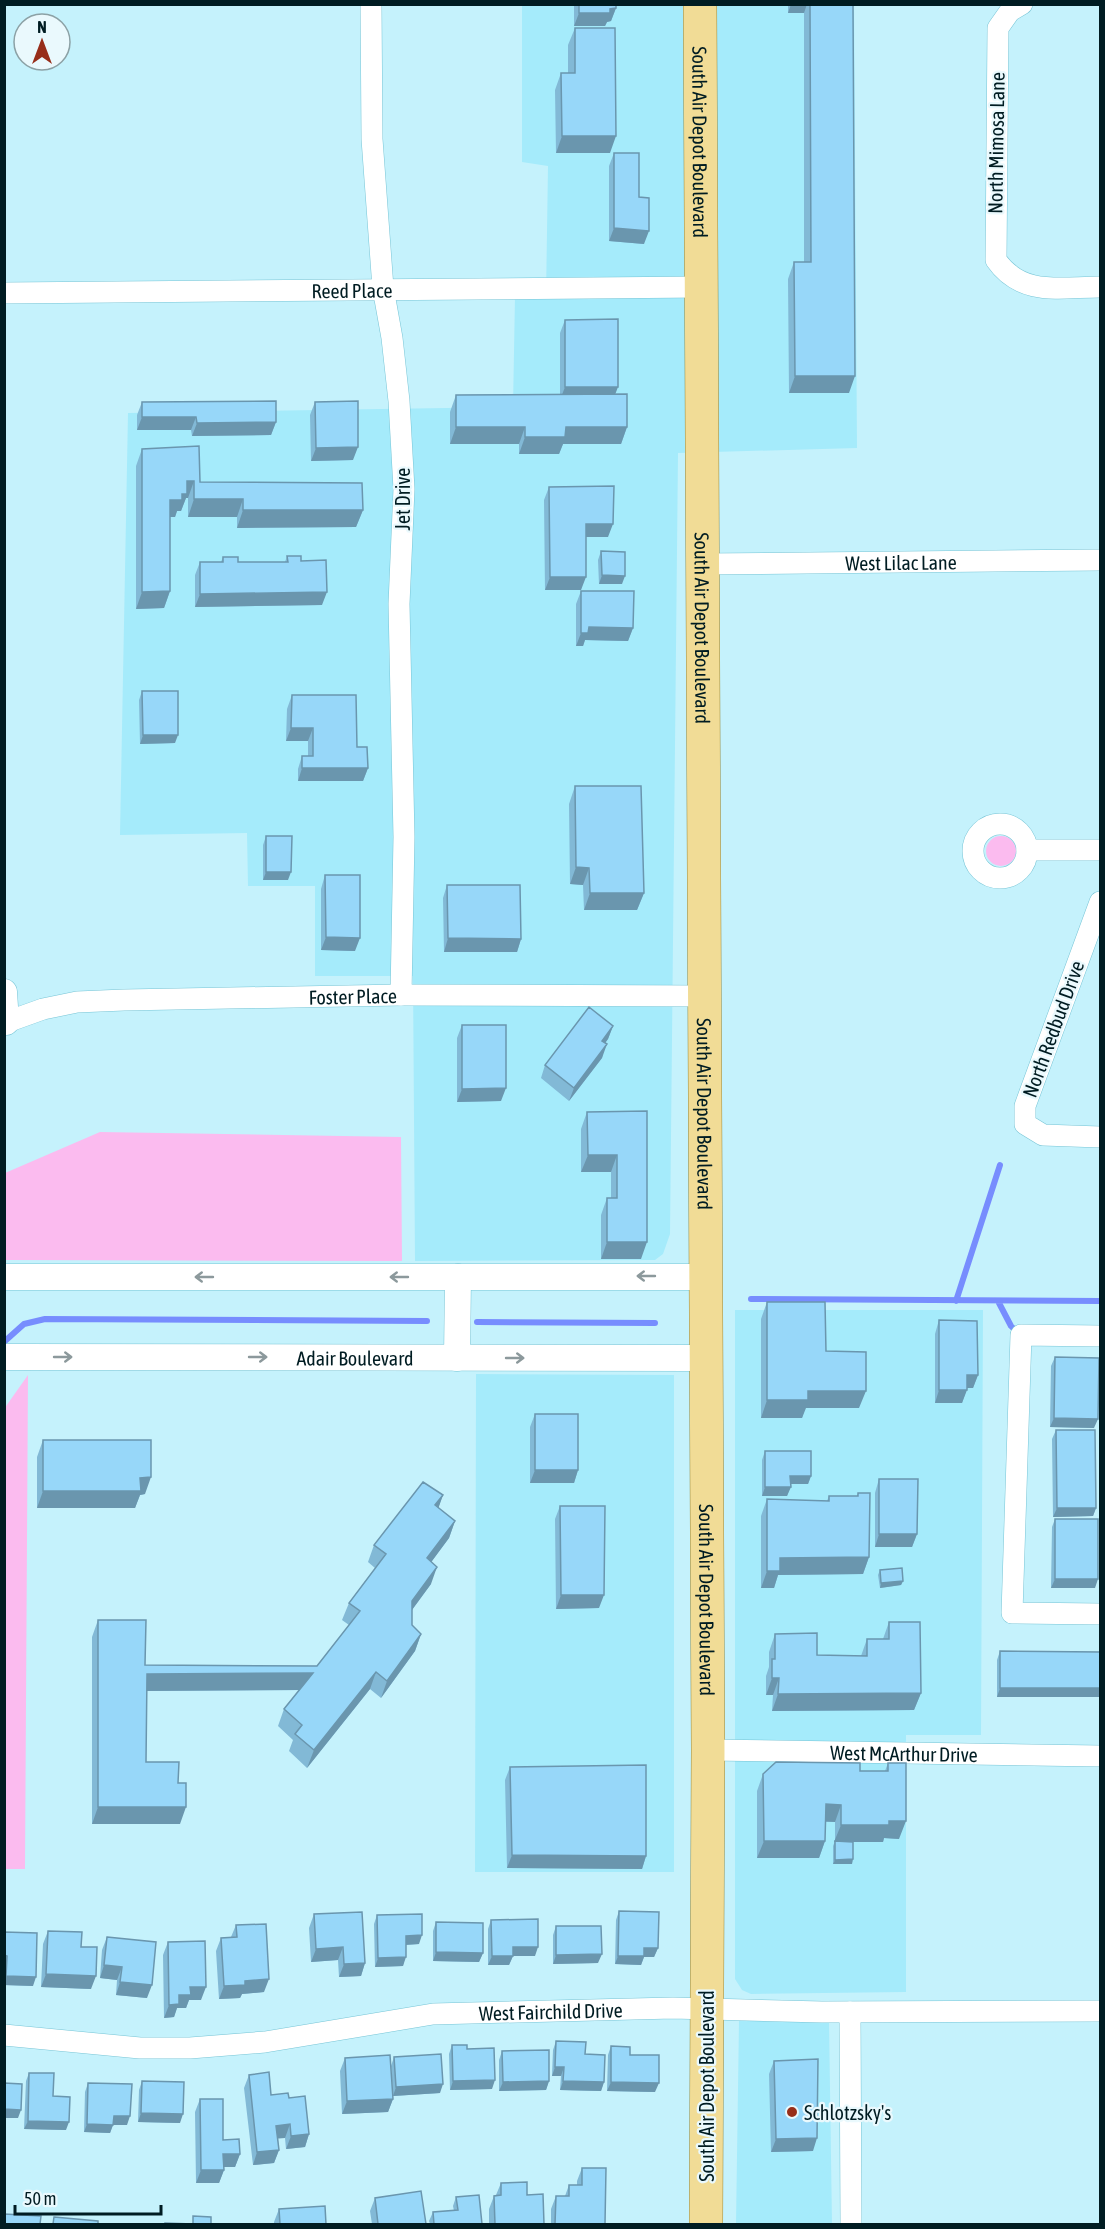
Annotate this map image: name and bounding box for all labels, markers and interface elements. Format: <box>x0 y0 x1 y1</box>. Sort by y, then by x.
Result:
north arrow <box>12 12 72 72</box>
text: N <box>37 18 47 36</box>
street label: South Air Depot Boulevard <box>689 46 713 238</box>
street label: North Mimosa Lane <box>983 72 1009 214</box>
street label: Reed Place <box>311 278 393 302</box>
street label: Jet Drive <box>391 468 414 530</box>
street label: South Air Depot Boulevard <box>691 532 715 724</box>
street label: West Lilac Lane <box>845 550 957 574</box>
street label: North Redbud Drive <box>1018 958 1088 1100</box>
street label: Foster Place <box>308 984 397 1008</box>
street label: South Air Depot Boulevard <box>693 1018 717 1210</box>
one-way arrow <box>636 1270 656 1282</box>
one-way arrow <box>195 1271 215 1283</box>
one-way arrow <box>390 1271 410 1283</box>
street label: Adair Boulevard <box>296 1346 414 1369</box>
one-way arrow <box>52 1351 72 1363</box>
one-way arrow <box>247 1351 267 1363</box>
one-way arrow <box>505 1352 525 1364</box>
street label: South Air Depot Boulevard <box>695 1504 719 1696</box>
street label: West McArthur Drive <box>830 1740 978 1766</box>
street label: South Air Depot Boulevard <box>695 1990 718 2182</box>
street label: West Fairchild Drive <box>479 1998 623 2024</box>
place label: Schlotzsky's <box>804 2101 891 2124</box>
marker: Schlotzsky's <box>785 2105 799 2119</box>
scale bar <box>15 2178 160 2216</box>
text: 50 m <box>24 2188 56 2209</box>

